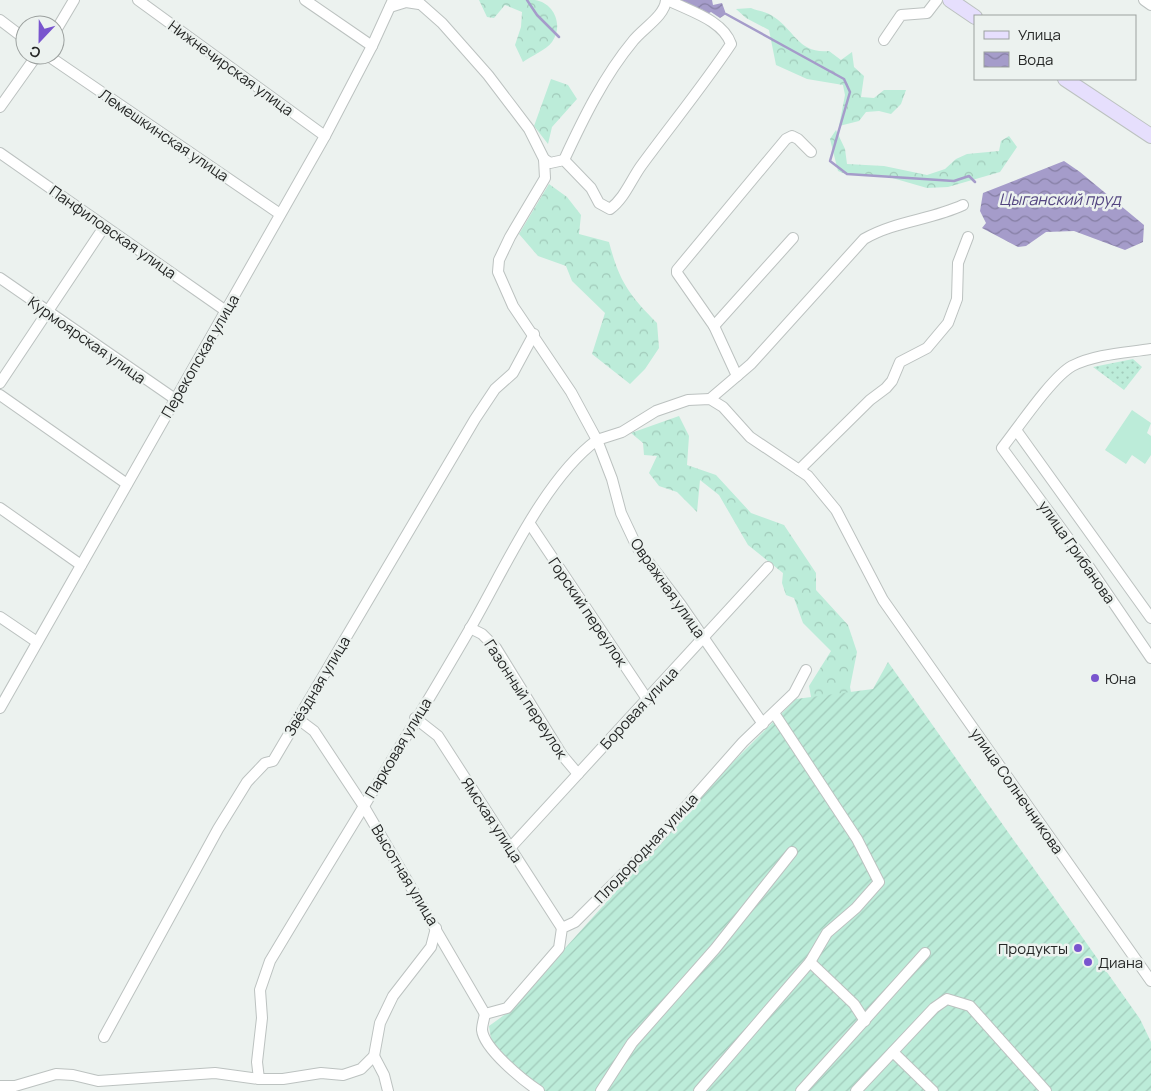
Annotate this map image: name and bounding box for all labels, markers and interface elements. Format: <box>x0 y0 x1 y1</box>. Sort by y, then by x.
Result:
north arrow <box>15 15 65 65</box>
street label: Нижнечирская улица <box>164 15 298 121</box>
legend <box>974 15 1136 80</box>
text: Улица <box>1018 24 1061 45</box>
text: С <box>27 42 43 63</box>
text: Вода <box>1018 49 1053 70</box>
street label: Лемешкинская улица <box>95 84 233 186</box>
street label: Панфиловская улица <box>45 180 181 284</box>
water label: Цыганский пруд <box>999 188 1122 210</box>
street label: Перекопская улица <box>156 290 244 422</box>
street label: Курмоярская улица <box>24 291 150 389</box>
street label: улица Грибанова <box>1034 496 1120 608</box>
street label: Овражная улица <box>626 534 710 642</box>
street label: Горский переулок <box>544 553 633 671</box>
street label: Звёздная улица <box>279 632 355 740</box>
street label: Газонный переулок <box>480 635 573 763</box>
street label: Боровая улица <box>595 662 683 754</box>
place label: Юна <box>1105 668 1136 689</box>
marker: Юна <box>1089 672 1101 684</box>
street label: Парковая улица <box>360 694 436 802</box>
street label: улица Солнечникова <box>966 724 1068 858</box>
street label: Ямская улица <box>457 773 527 867</box>
street label: Плодородная улица <box>589 788 703 908</box>
street label: Высотная улица <box>367 821 443 929</box>
place label: Продукты <box>998 938 1068 959</box>
marker: Продукты <box>1072 942 1084 954</box>
place label: Диана <box>1098 952 1143 973</box>
marker: Диана <box>1082 956 1094 968</box>

